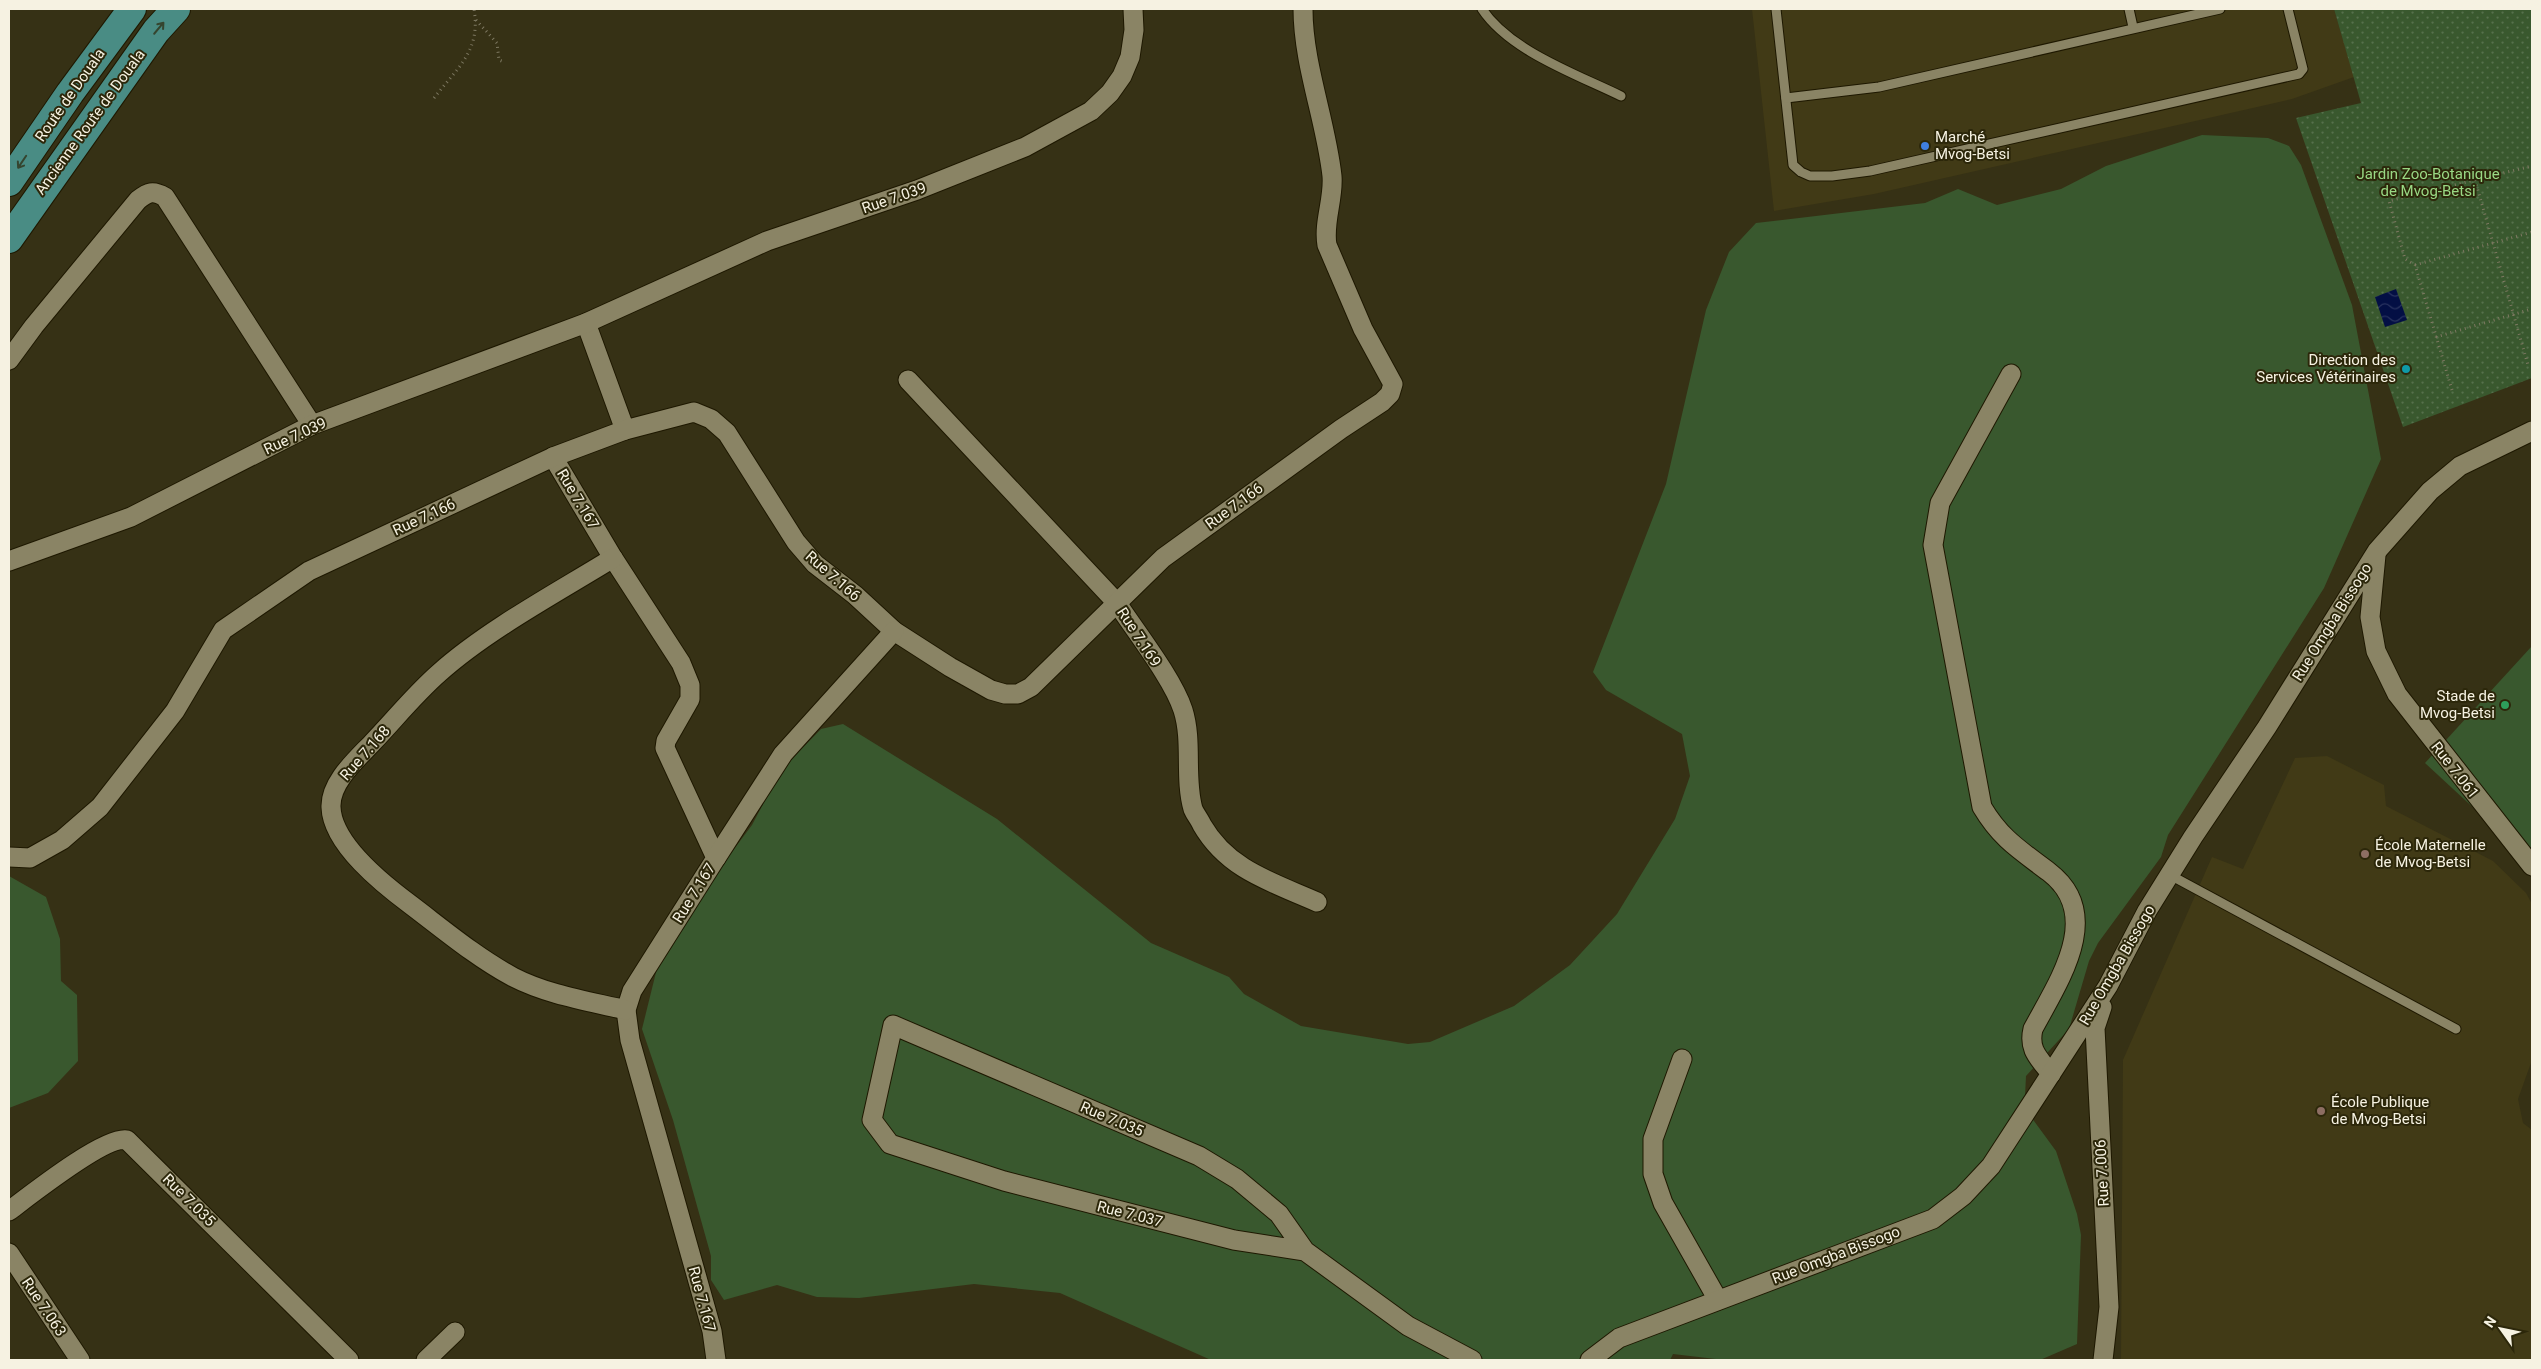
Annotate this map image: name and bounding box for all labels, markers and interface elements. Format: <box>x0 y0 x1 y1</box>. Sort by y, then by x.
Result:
one-way arrow <box>153 22 164 35</box>
street label: Route de Douala <box>31 45 109 145</box>
street label: Ancienne Route de Douala <box>31 46 149 198</box>
place label: Marché Mvog-Betsi <box>1935 128 2010 163</box>
marker: Marché Mvog-Betsi <box>1919 140 1931 152</box>
one-way arrow <box>17 155 27 169</box>
park label: Jardin Zoo-Botanique de Mvog-Betsi <box>2356 165 2500 200</box>
street label: Rue 7.039 <box>859 179 929 217</box>
place label: Direction des Services Vétérinaires <box>2256 351 2396 386</box>
marker: Direction des Services Vétérinaires <box>2400 363 2412 375</box>
street label: Rue 7.039 <box>261 414 329 458</box>
street label: Rue 7.167 <box>553 466 603 532</box>
street label: Rue 7.166 <box>1202 479 1266 533</box>
street label: Rue 7.166 <box>390 495 458 539</box>
street label: Rue 7.166 <box>802 547 864 605</box>
street label: Rue Omgba Bissogo <box>2288 560 2376 684</box>
street label: Rue 7.169 <box>1113 604 1165 670</box>
place label: Stade de Mvog-Betsi <box>2420 687 2495 722</box>
marker: Stade de Mvog-Betsi <box>2499 699 2511 711</box>
street label: Rue 7.168 <box>336 722 394 784</box>
street label: Rue 7.061 <box>2427 738 2483 802</box>
place label: École Maternelle de Mvog-Betsi <box>2375 836 2486 871</box>
marker: École Maternelle de Mvog-Betsi <box>2359 848 2371 860</box>
street label: Rue 7.167 <box>669 860 719 926</box>
street label: Rue Omgba Bissogo <box>2075 902 2159 1028</box>
place label: École Publique de Mvog-Betsi <box>2331 1093 2429 1128</box>
street label: Rue 7.035 <box>1078 1098 1146 1140</box>
marker: École Publique de Mvog-Betsi <box>2315 1105 2327 1117</box>
street label: Rue 7.006 <box>2091 1139 2113 1207</box>
street label: Rue 7.035 <box>159 1170 219 1230</box>
street label: Rue 7.037 <box>1095 1197 1165 1231</box>
street label: Rue Omgba Bissogo <box>1770 1222 1902 1288</box>
street label: Rue 7.167 <box>685 1264 719 1334</box>
street label: Rue 7.063 <box>18 1274 70 1340</box>
north arrow <box>2476 1304 2526 1354</box>
text: N <box>2481 1313 2500 1330</box>

